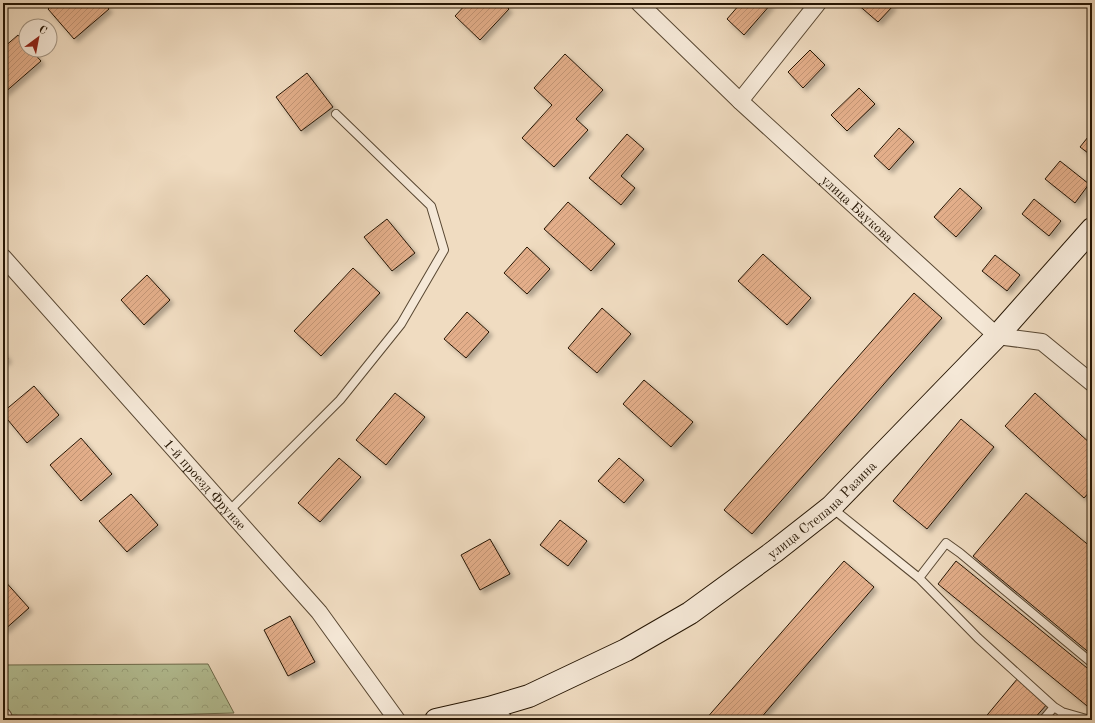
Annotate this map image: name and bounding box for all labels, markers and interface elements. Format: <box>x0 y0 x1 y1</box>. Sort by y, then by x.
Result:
north arrow <box>18 18 58 58</box>
text: С <box>37 24 48 37</box>
street label: улица Баукова <box>818 173 895 245</box>
street label: 1-й проезд Фрунзе <box>160 437 248 533</box>
street label: улица Степана Разина <box>765 459 879 562</box>

